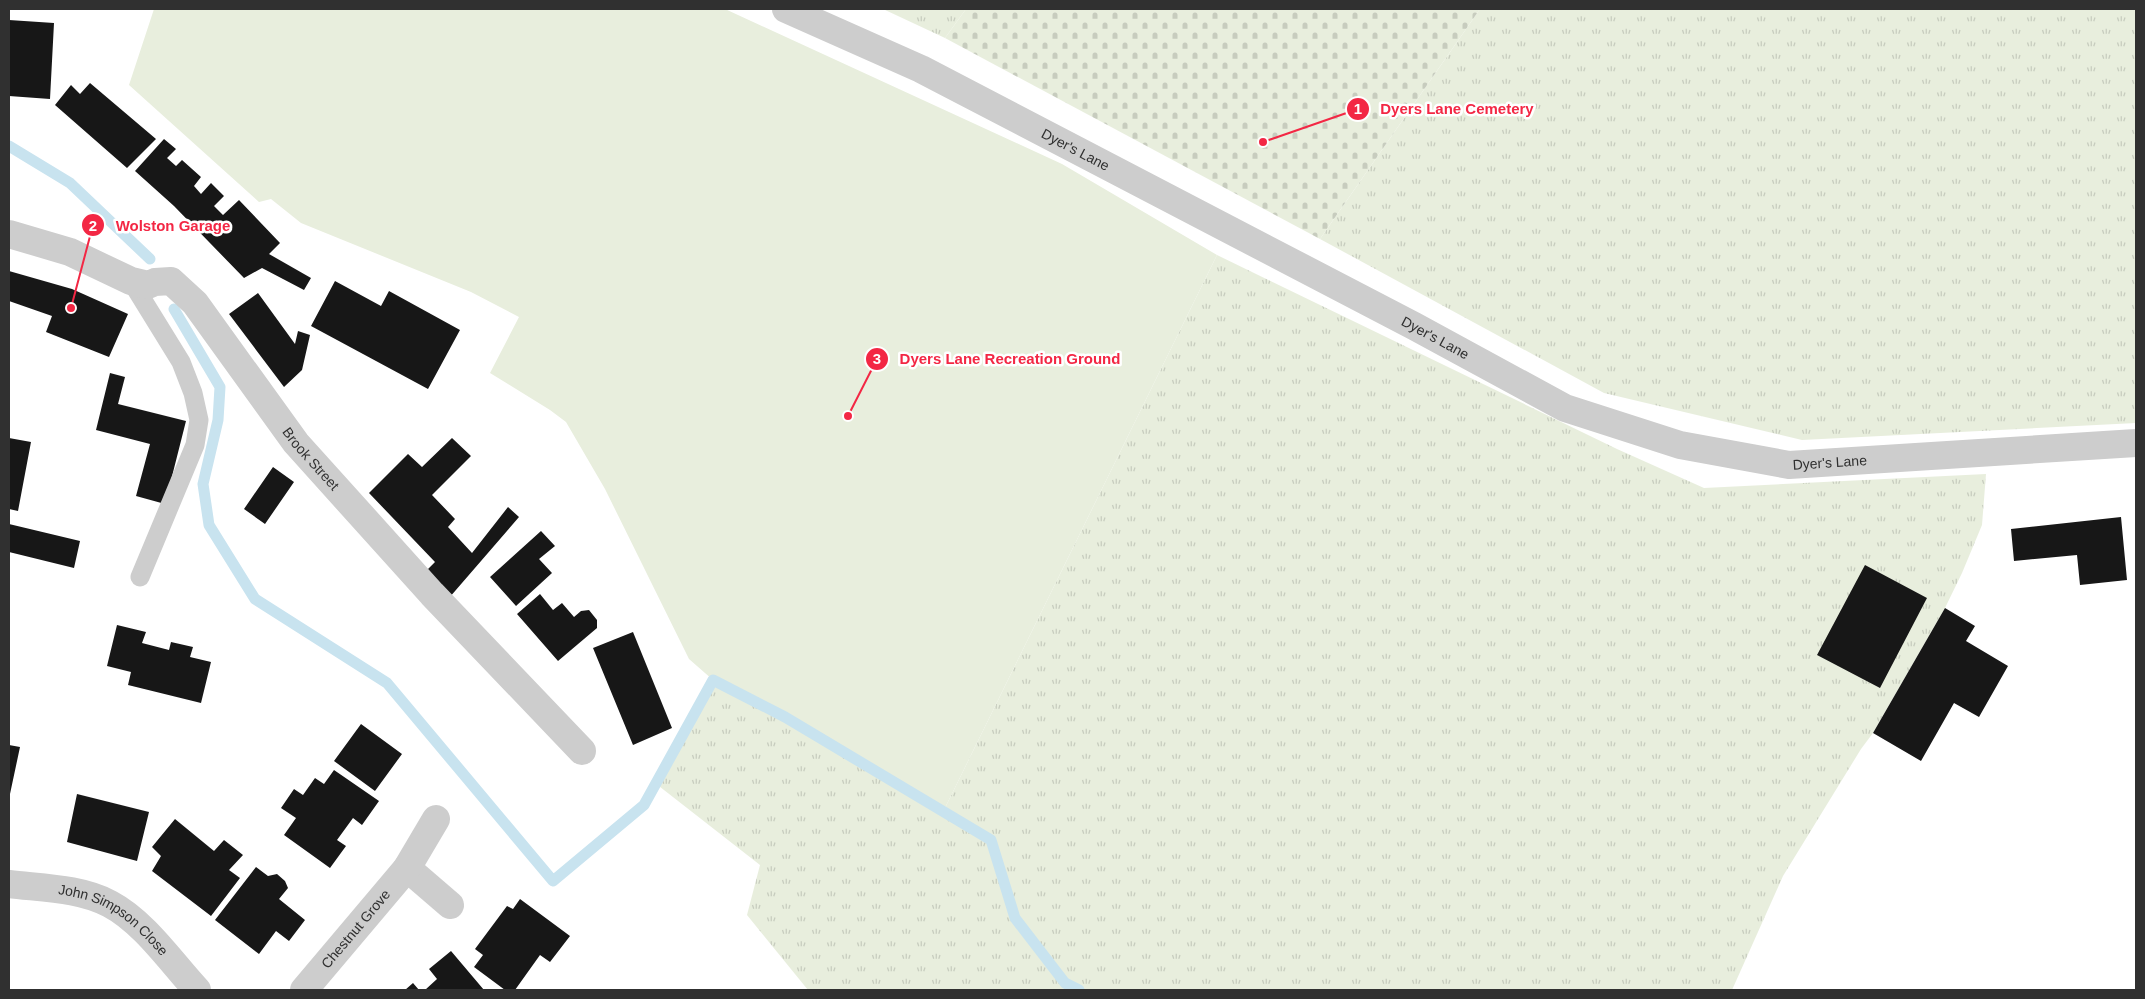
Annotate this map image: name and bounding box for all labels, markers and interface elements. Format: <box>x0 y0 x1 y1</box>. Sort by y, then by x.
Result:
callout: Dyers Lane Cemetery <box>1345 94 1544 124</box>
text: 1 <box>1354 100 1362 117</box>
text: Dyers Lane Cemetery <box>1380 100 1534 117</box>
street label: Dyer's Lane <box>1039 125 1112 174</box>
callout: Wolston Garage <box>81 210 241 240</box>
text: 2 <box>89 217 97 234</box>
text: Wolston Garage <box>116 217 230 234</box>
street label: Dyer's Lane <box>1399 313 1472 362</box>
callout: Dyers Lane Recreation Ground <box>865 344 1131 374</box>
text: 3 <box>873 350 881 367</box>
text: Dyers Lane Recreation Ground <box>900 350 1120 367</box>
street label: Brook Street <box>279 424 343 493</box>
street label: Dyer's Lane <box>1792 452 1868 473</box>
street label: John Simpson Close <box>57 881 172 959</box>
street label: Chestnut Grove <box>318 886 394 972</box>

